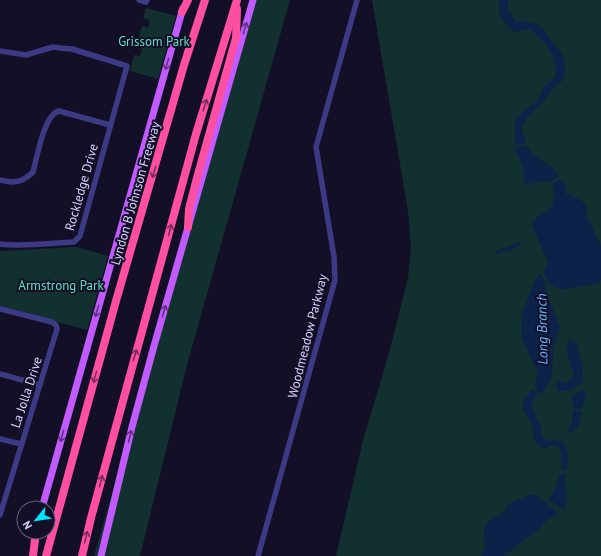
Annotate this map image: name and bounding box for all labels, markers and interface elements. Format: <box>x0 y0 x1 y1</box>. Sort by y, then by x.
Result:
one-way arrow <box>242 21 249 34</box>
park label: Grissom Park <box>118 33 191 50</box>
one-way arrow <box>163 58 170 71</box>
one-way arrow <box>202 98 209 111</box>
street label: Lyndon B Johnson Freeway <box>107 119 164 267</box>
street label: Rockledge Drive <box>61 142 102 233</box>
one-way arrow <box>150 165 157 178</box>
one-way arrow <box>167 224 174 237</box>
street label: Woodmeadow Parkway <box>284 272 331 400</box>
park label: Armstrong Park <box>18 277 104 294</box>
water label: Long Branch <box>532 293 552 365</box>
one-way arrow <box>93 304 101 317</box>
one-way arrow <box>161 305 168 318</box>
one-way arrow <box>132 349 139 362</box>
street label: La Jolla Drive <box>7 354 46 430</box>
one-way arrow <box>91 370 98 383</box>
one-way arrow <box>58 429 66 442</box>
one-way arrow <box>126 430 134 443</box>
one-way arrow <box>98 474 105 487</box>
north arrow <box>16 500 56 540</box>
text: N <box>19 518 35 532</box>
one-way arrow <box>83 531 91 544</box>

